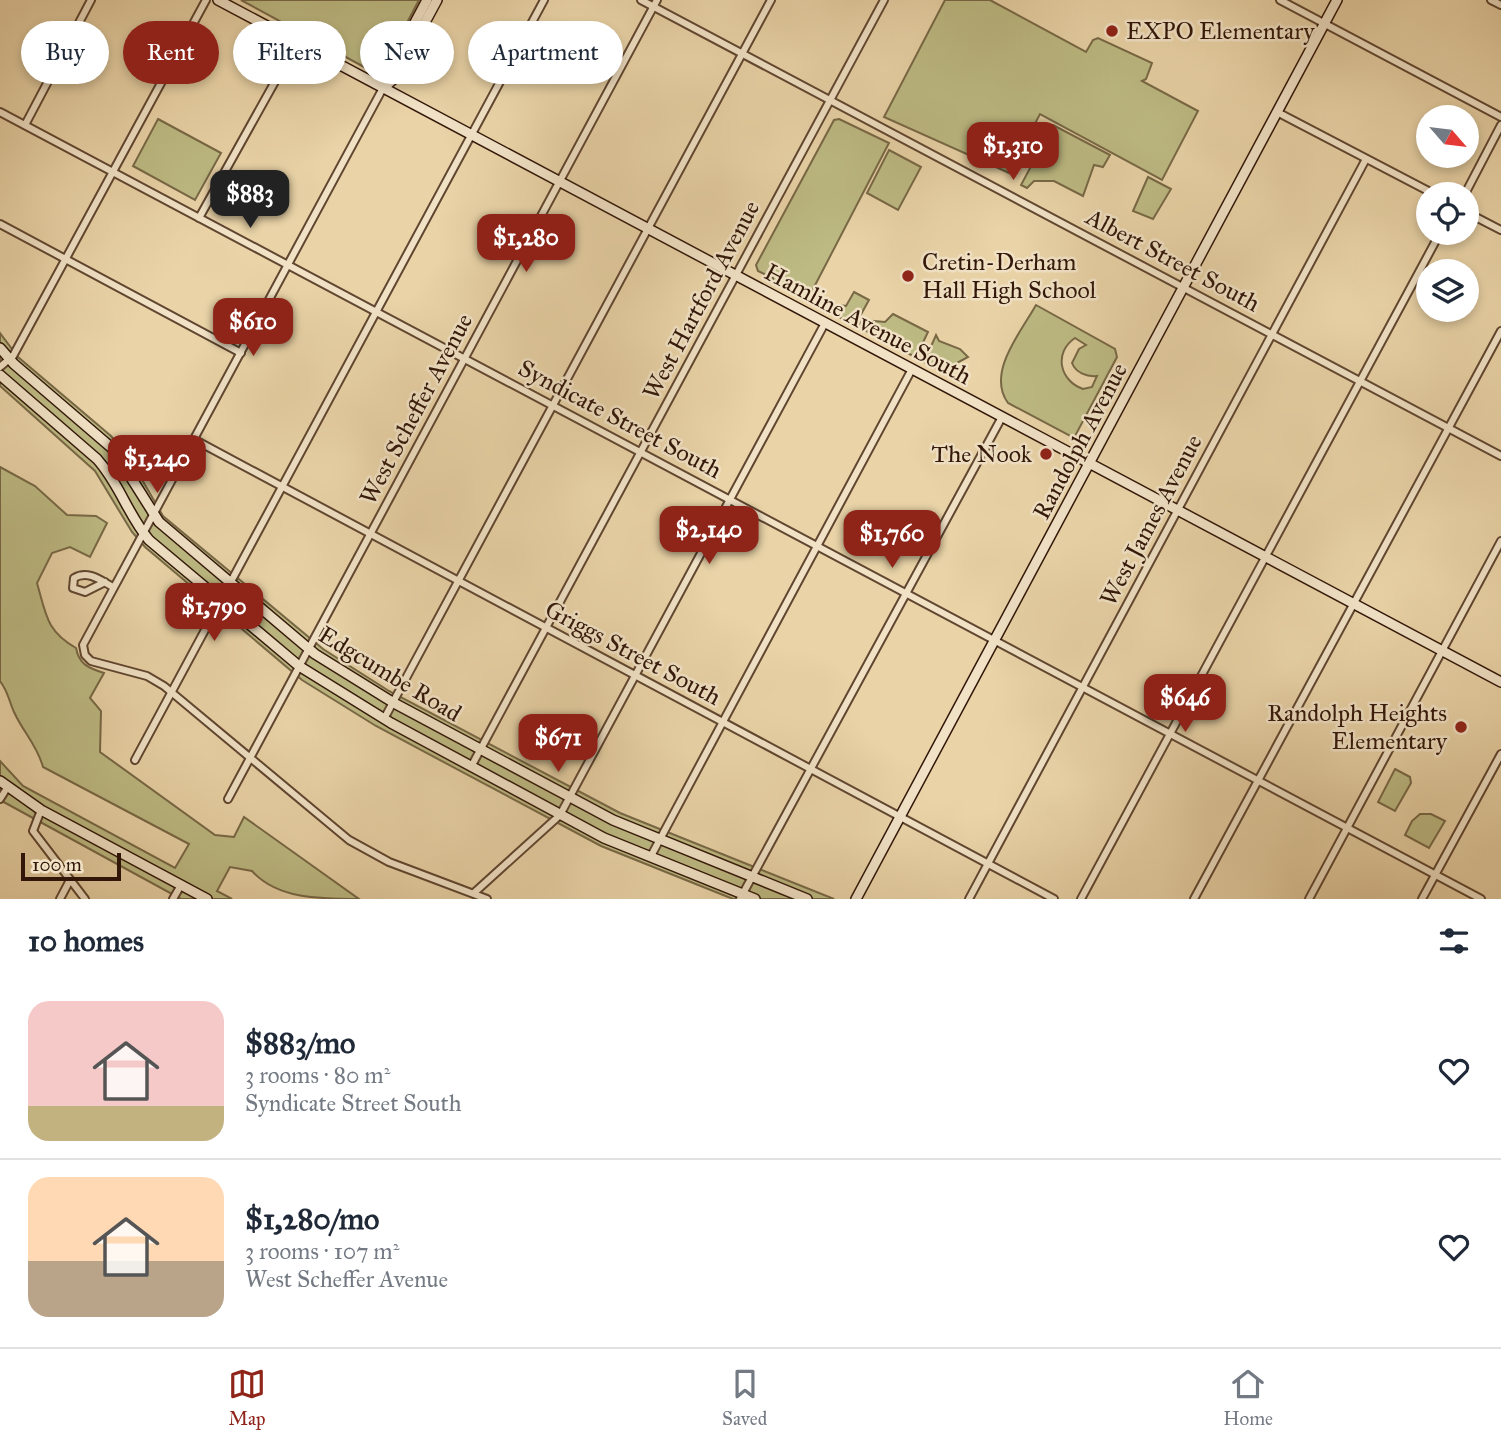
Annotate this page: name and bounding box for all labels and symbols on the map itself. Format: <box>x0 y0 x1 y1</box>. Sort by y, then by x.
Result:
place label: EXPO Elementary <box>1126 16 1315 46</box>
marker: EXPO Elementary <box>1104 23 1120 39</box>
north arrow <box>1416 105 1479 168</box>
pin: $1,310 <box>956 122 1070 182</box>
pin: $883 <box>209 170 291 230</box>
street label: West Hartford Avenue <box>636 195 766 405</box>
street label: Albert Street South <box>1080 201 1265 318</box>
pin: $1,280 <box>469 215 583 274</box>
place label: Cretin-Derham Hall High School <box>922 247 1097 305</box>
street label: Hamline Avenue South <box>759 257 977 391</box>
marker: Cretin-Derham Hall High School <box>900 268 916 284</box>
pin: $610 <box>212 298 294 358</box>
street label: West Scheffer Avenue <box>353 308 479 510</box>
street label: Syndicate Street South <box>513 353 727 485</box>
street label: Randolph Avenue <box>1026 358 1134 524</box>
street label: West James Avenue <box>1093 429 1209 611</box>
pin: $1,240 <box>100 435 214 495</box>
place label: The Nook <box>932 439 1033 469</box>
marker: The Nook <box>1038 446 1054 462</box>
pin: $2,140 <box>652 506 766 566</box>
pin: $1,760 <box>835 510 949 570</box>
pin: $1,790 <box>157 584 271 643</box>
street label: Griggs Street South <box>540 594 726 712</box>
street label: Edgcumbe Road <box>313 620 467 728</box>
pin: $646 <box>1144 674 1226 734</box>
place label: Randolph Heights Elementary <box>1267 698 1448 756</box>
pin: $671 <box>517 714 599 774</box>
marker: Randolph Heights Elementary <box>1453 719 1469 735</box>
scale bar <box>21 850 121 882</box>

